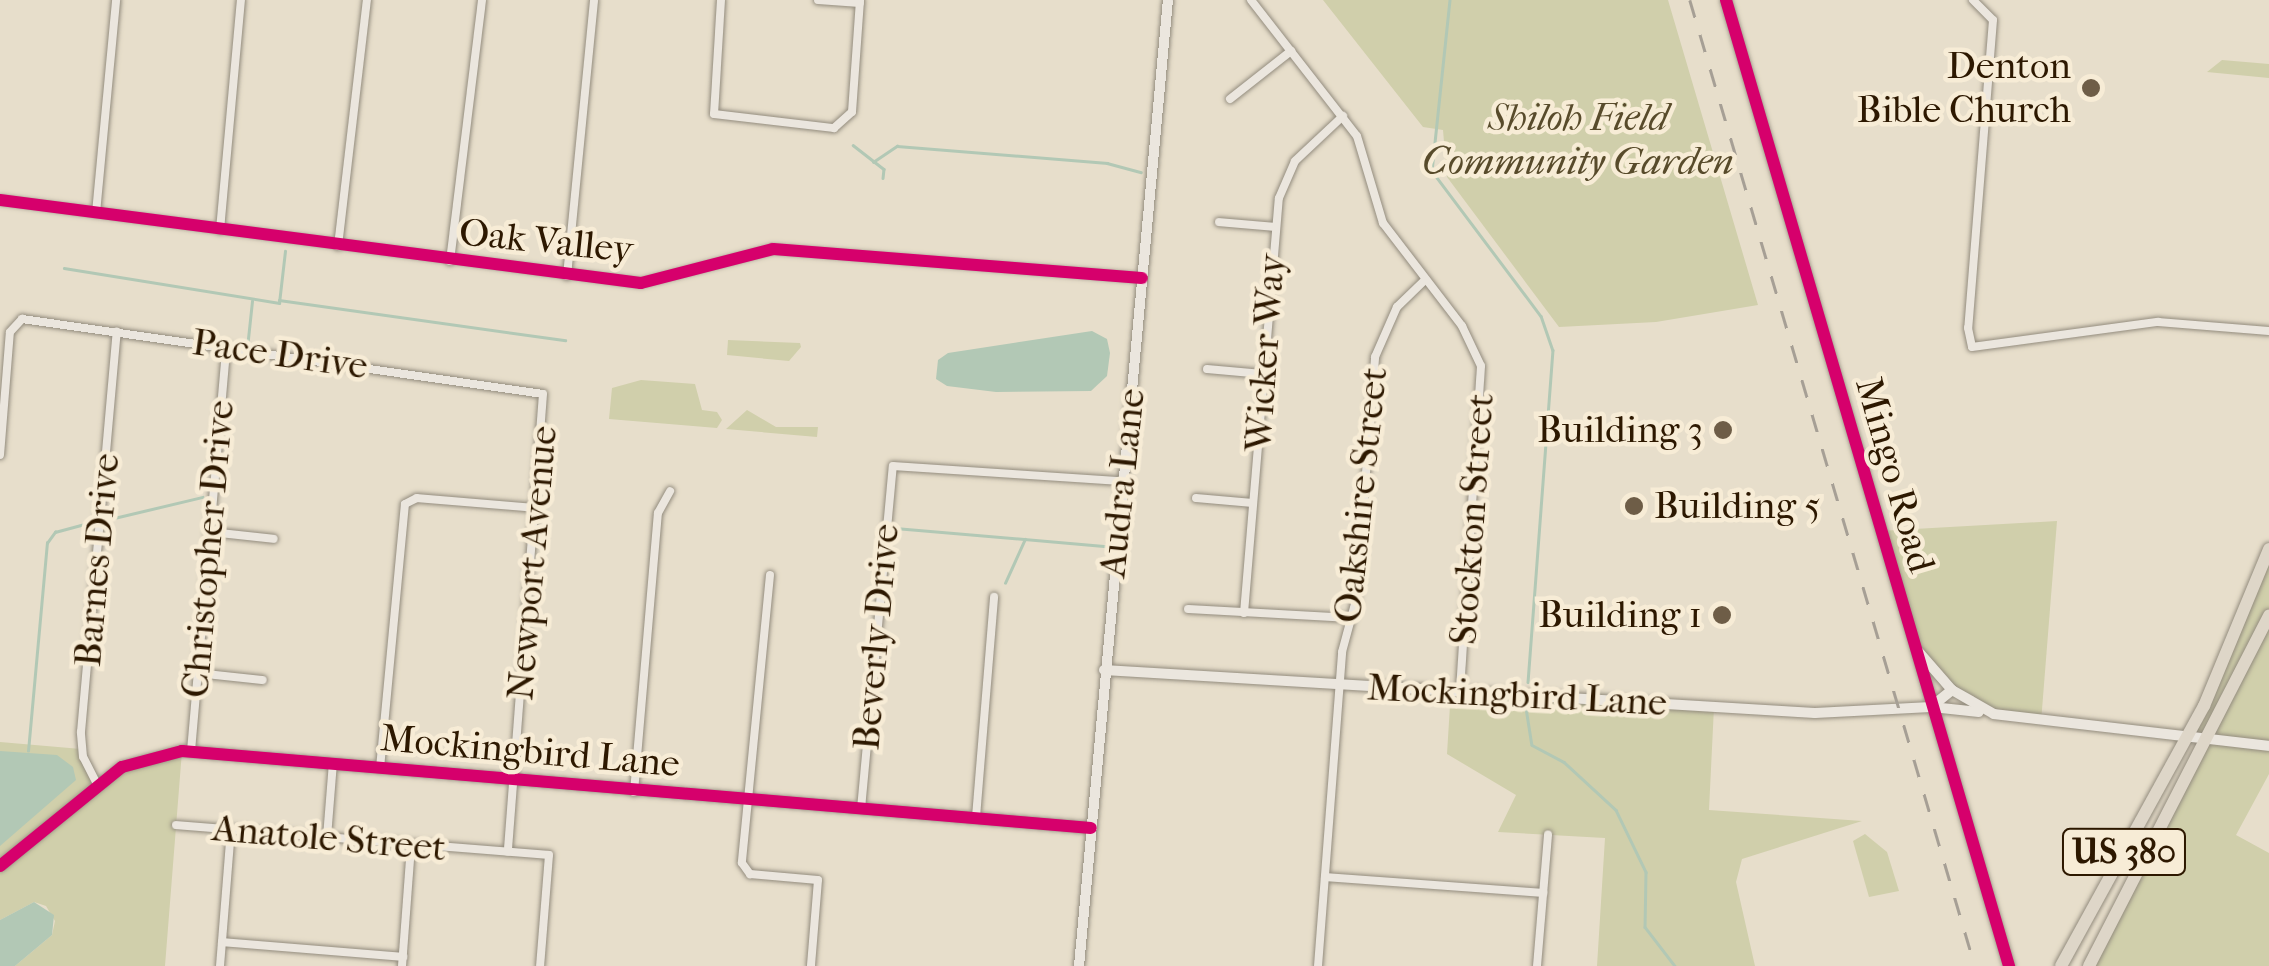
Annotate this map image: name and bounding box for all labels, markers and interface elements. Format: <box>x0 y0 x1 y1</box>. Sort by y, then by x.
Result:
place label: Denton Bible Church <box>1857 43 2071 132</box>
marker: Denton Bible Church <box>2080 77 2102 99</box>
park label: Shiloh Field Community Garden <box>1422 95 1734 184</box>
street label: Oak Valley <box>457 209 635 273</box>
street label: Wicker Way <box>1235 252 1295 454</box>
street label: Pace Drive <box>189 319 371 389</box>
street label: Oakshire Street <box>1325 365 1397 625</box>
street label: Mingo Road <box>1845 372 1945 578</box>
street label: Audra Lane <box>1089 386 1155 580</box>
street label: Stockton Street <box>1440 392 1504 646</box>
street label: Christopher Drive <box>172 398 244 700</box>
place label: Building 3 <box>1537 407 1703 453</box>
marker: Building 3 <box>1712 419 1734 441</box>
street label: Newport Avenue <box>497 424 567 702</box>
street label: Barnes Drive <box>65 451 129 669</box>
place label: Building 5 <box>1654 483 1821 529</box>
marker: Building 5 <box>1623 495 1645 517</box>
street label: Beverly Drive <box>843 522 909 752</box>
place label: Building 1 <box>1538 592 1702 638</box>
marker: Building 1 <box>1711 604 1733 626</box>
street label: Mockingbird Lane <box>1366 664 1668 726</box>
street label: Mockingbird Lane <box>379 715 681 787</box>
street label: Anatole Street <box>210 805 448 871</box>
road number: US 380 <box>2062 822 2186 882</box>

